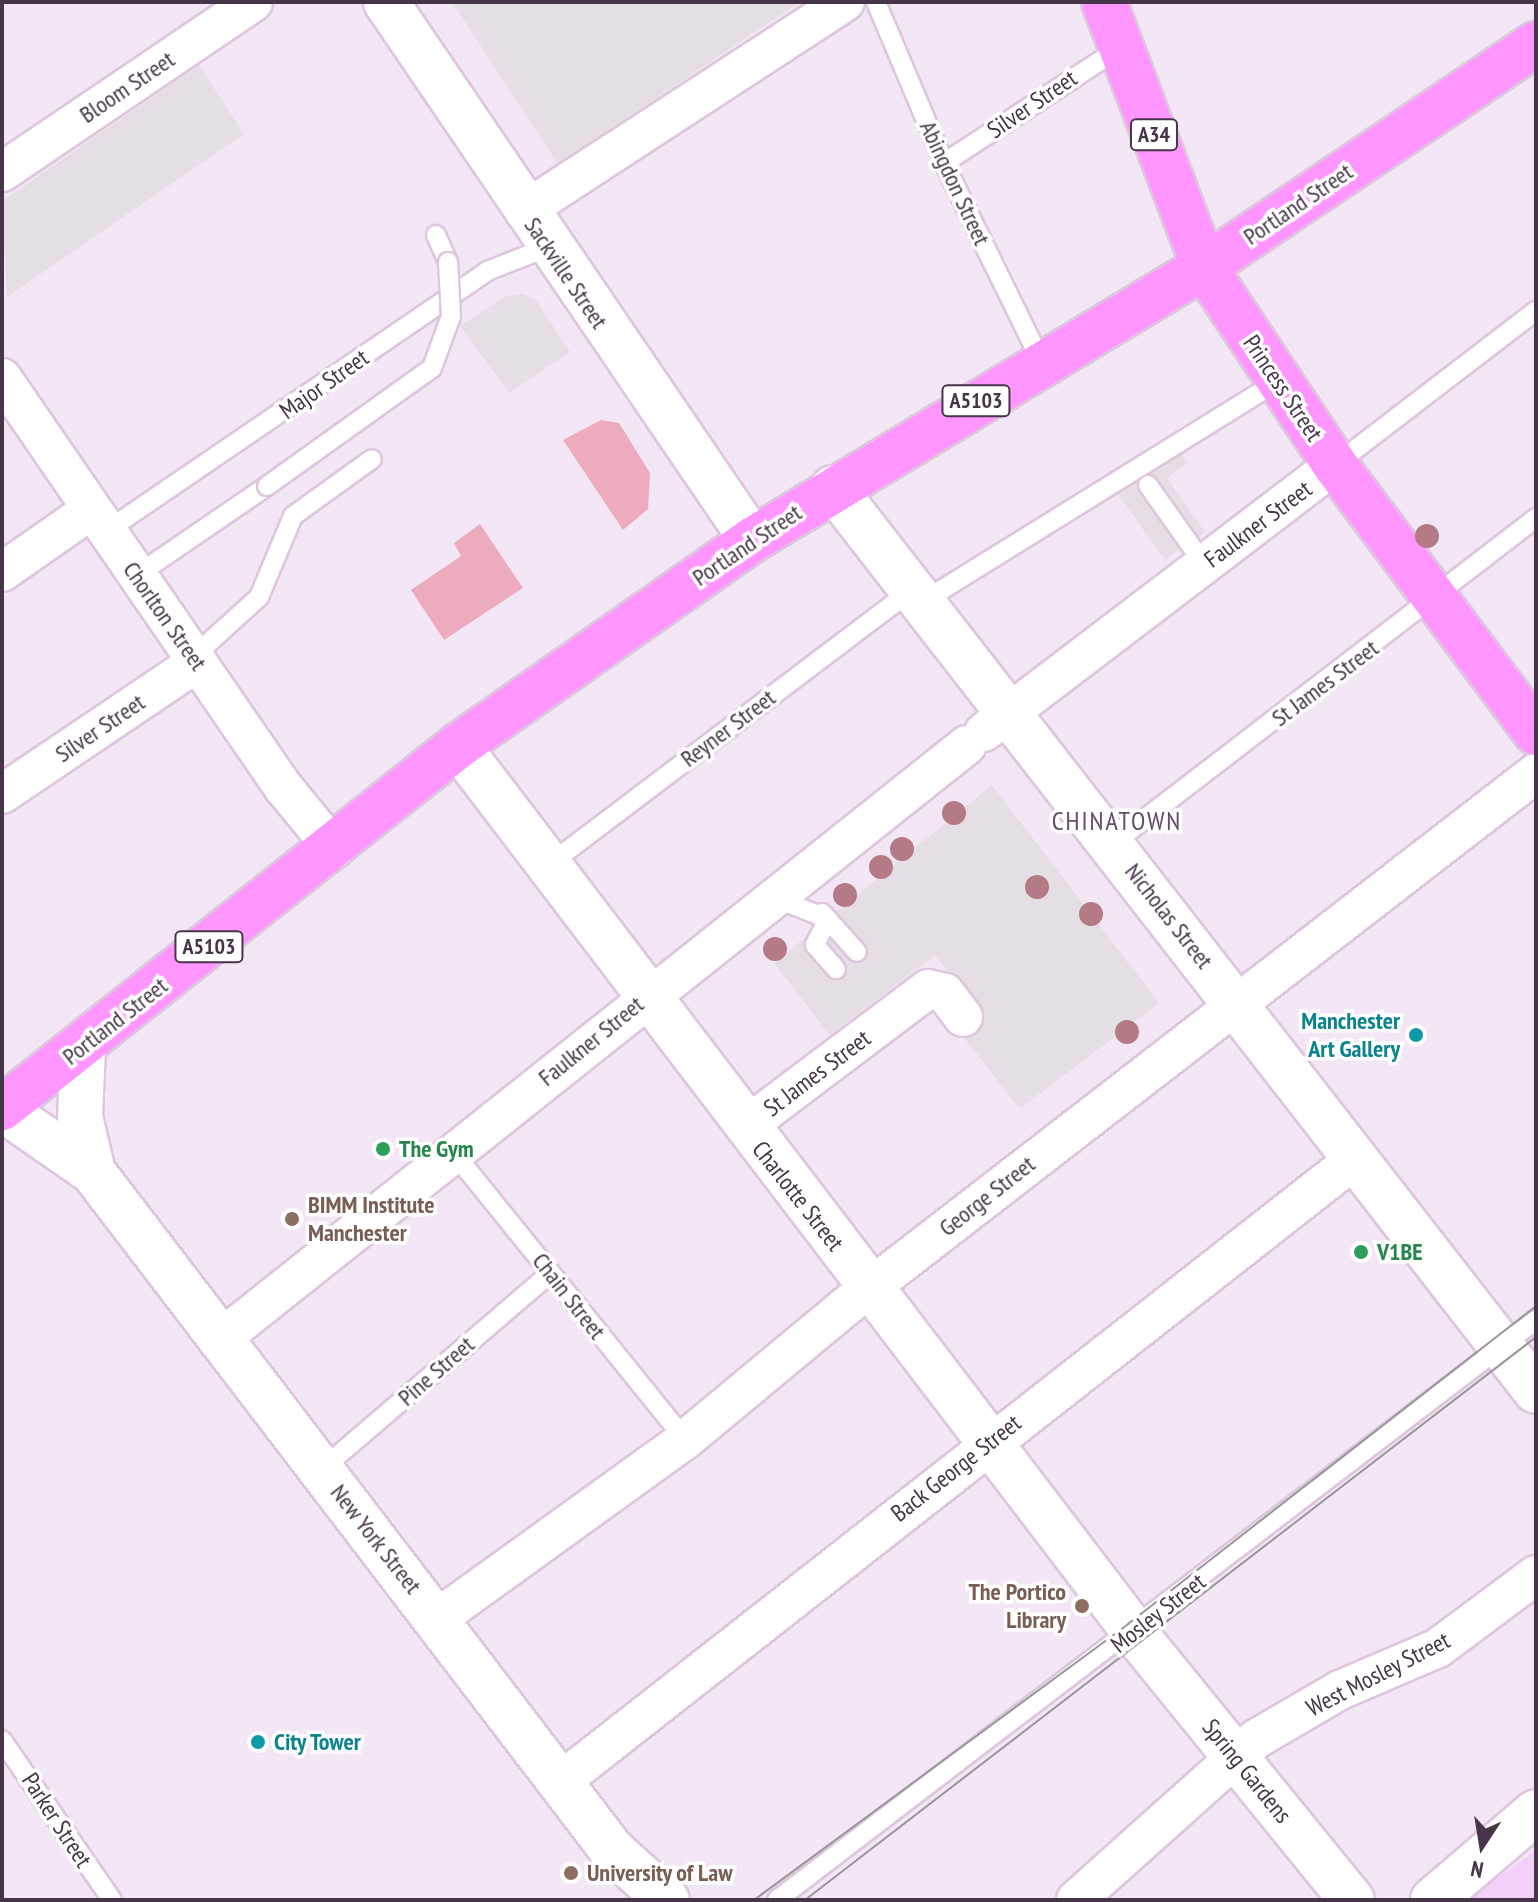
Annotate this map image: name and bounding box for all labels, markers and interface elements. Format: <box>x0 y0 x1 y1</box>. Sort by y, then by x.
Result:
street label: Bloom Street <box>74 45 180 129</box>
street label: Silver Street <box>982 64 1082 144</box>
street label: Abingdon Street <box>914 116 996 250</box>
road number: A34 <box>1128 117 1180 153</box>
street label: Portland Street <box>1238 157 1358 251</box>
street label: Sackville Street <box>518 212 614 334</box>
street label: Princess Street <box>1237 330 1329 446</box>
street label: Major Street <box>274 343 374 425</box>
road number: A5103 <box>940 383 1012 419</box>
street label: Faulkner Street <box>1199 474 1317 574</box>
street label: Portland Street <box>687 498 807 592</box>
street label: Chorlton Street <box>117 556 213 676</box>
street label: St James Street <box>1266 634 1384 732</box>
street label: Reyner Street <box>675 683 781 773</box>
street label: Silver Street <box>50 688 150 768</box>
district label: CHINATOWN <box>1052 805 1182 837</box>
street label: Nicholas Street <box>1119 858 1219 974</box>
road number: A5103 <box>173 929 245 965</box>
street label: Portland Street <box>57 971 173 1071</box>
street label: Faulkner Street <box>533 990 649 1092</box>
place label: Manchester Art Gallery <box>1301 1007 1400 1063</box>
street label: St James Street <box>758 1024 876 1122</box>
marker: Manchester Art Gallery <box>1407 1026 1425 1044</box>
place label: The Gym <box>399 1135 474 1163</box>
street label: Charlotte Street <box>746 1135 850 1257</box>
marker: The Gym <box>374 1140 392 1158</box>
street label: George Street <box>933 1150 1041 1242</box>
place label: BIMM Institute Manchester <box>308 1191 434 1247</box>
marker: BIMM Institute Manchester <box>283 1210 301 1228</box>
place label: V1BE <box>1377 1238 1423 1266</box>
marker: V1BE <box>1352 1243 1370 1261</box>
street label: Chain Street <box>526 1247 612 1345</box>
street label: Pine Street <box>392 1330 480 1412</box>
street label: Back George Street <box>885 1408 1027 1528</box>
street label: New York Street <box>324 1478 428 1600</box>
street label: Mosley Street <box>1105 1567 1211 1659</box>
place label: The Portico Library <box>968 1578 1066 1634</box>
marker: The Portico Library <box>1073 1597 1091 1615</box>
street label: West Mosley Street <box>1301 1625 1455 1723</box>
street label: Spring Gardens <box>1196 1713 1298 1829</box>
place label: City Tower <box>274 1728 362 1756</box>
marker: City Tower <box>249 1733 267 1751</box>
street label: Parker Street <box>16 1767 98 1873</box>
north arrow <box>1442 1806 1522 1886</box>
text: N <box>1468 1855 1486 1884</box>
place label: University of Law <box>587 1859 733 1887</box>
marker: University of Law <box>562 1864 580 1882</box>

